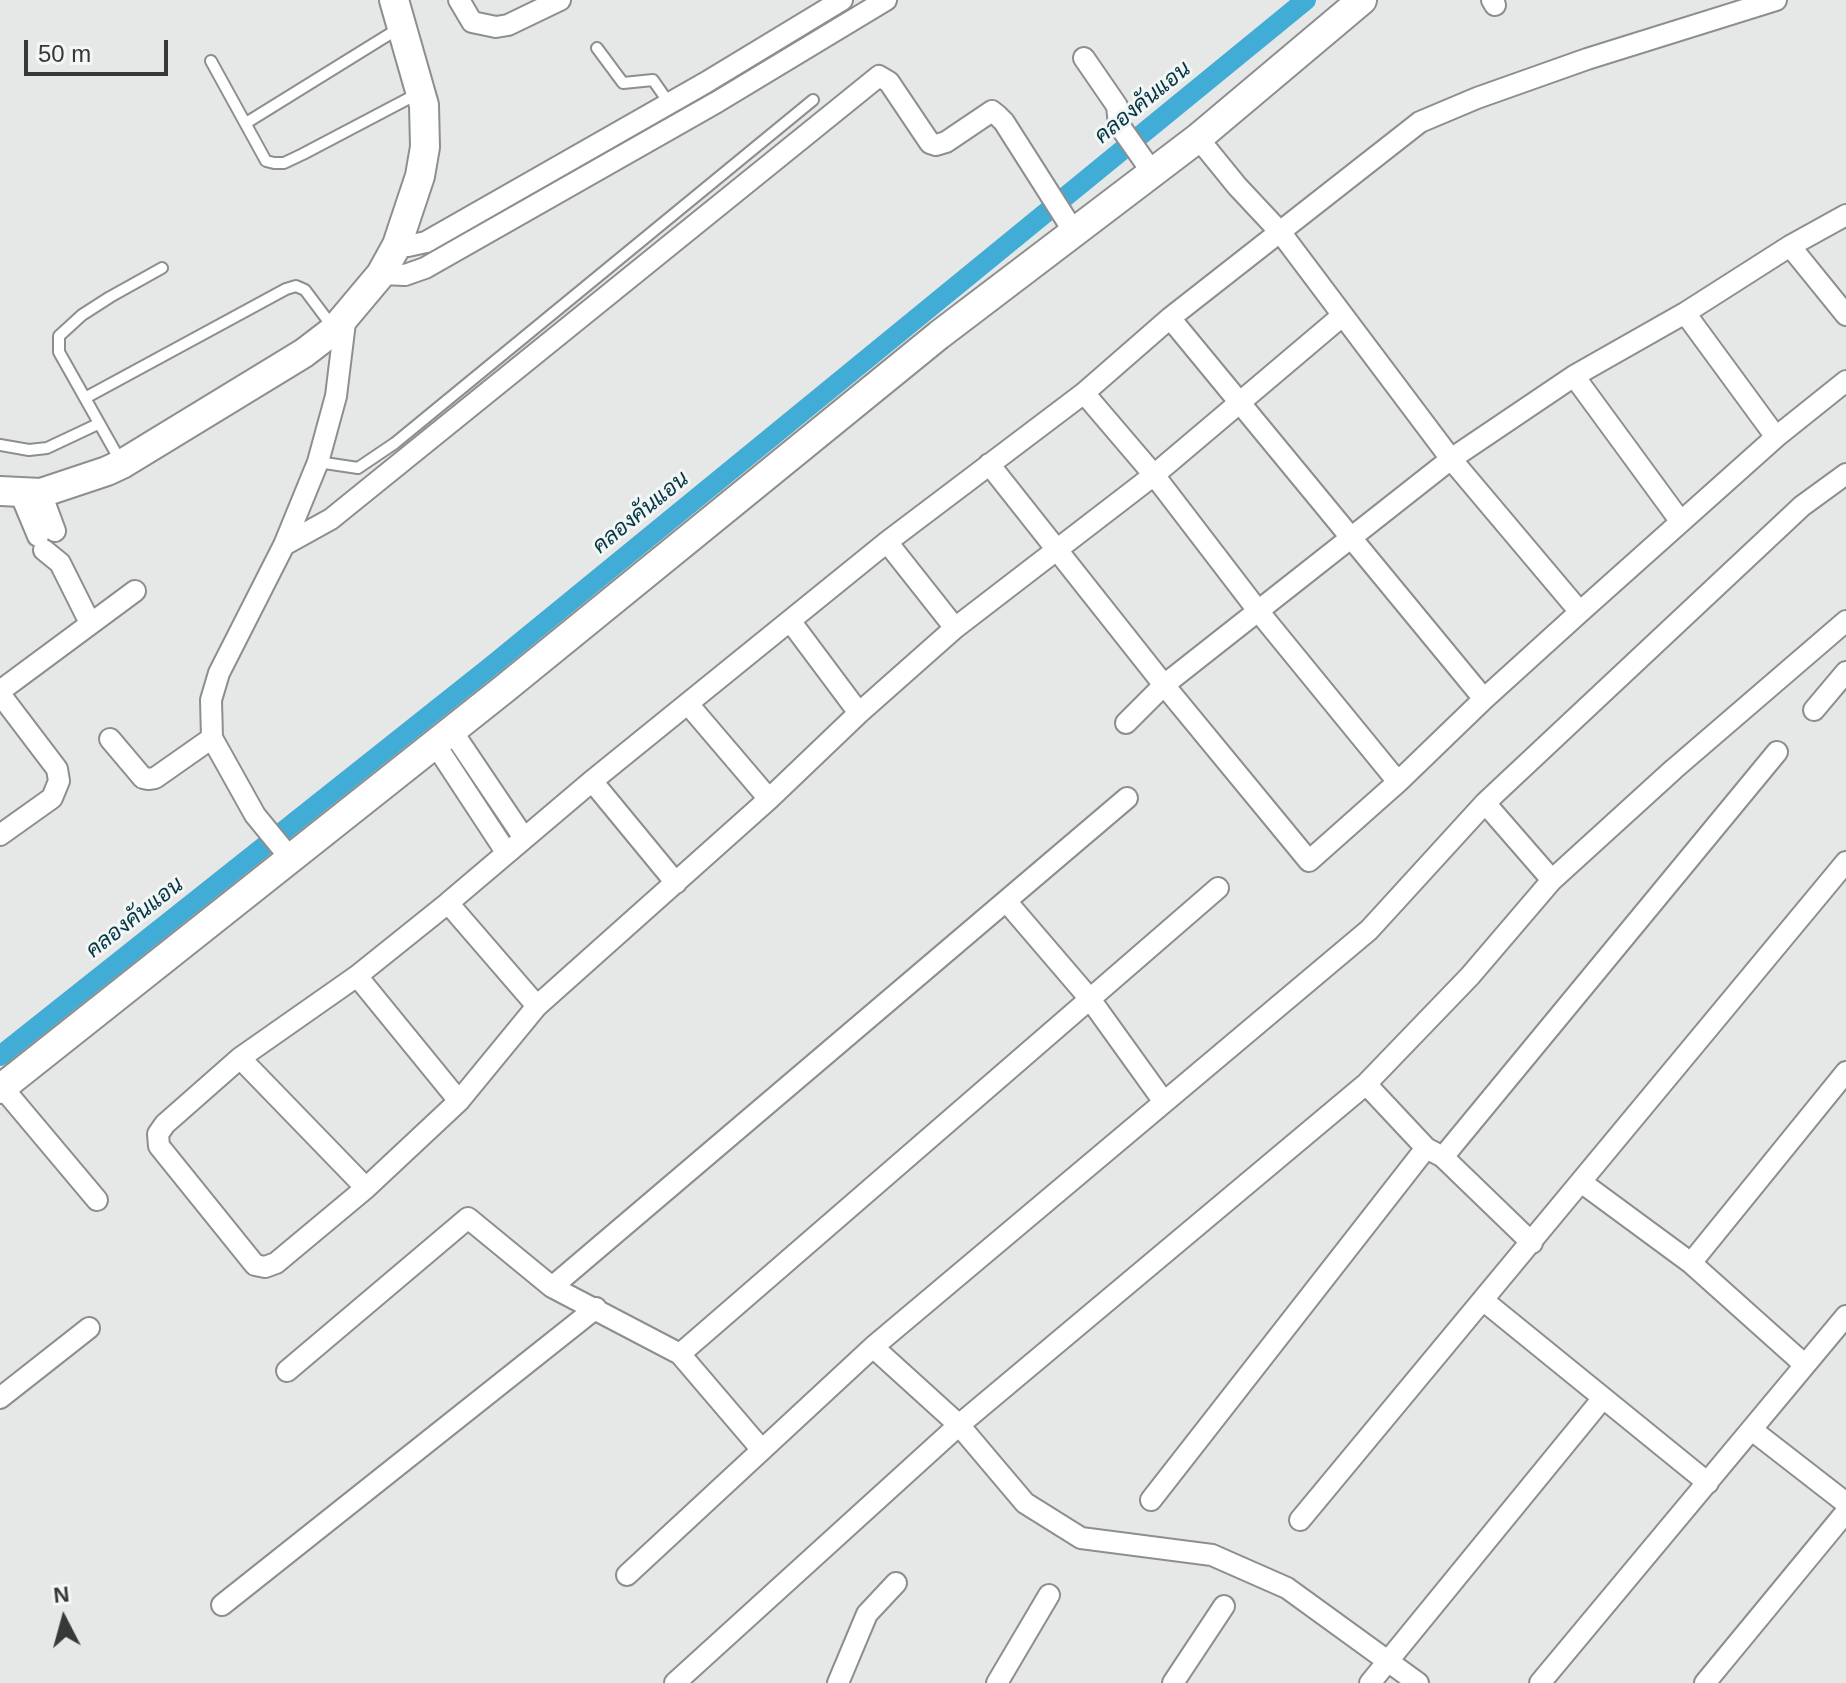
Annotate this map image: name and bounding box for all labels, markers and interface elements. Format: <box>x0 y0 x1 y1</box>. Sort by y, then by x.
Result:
scale bar <box>28 24 172 74</box>
text: 50 m <box>38 40 91 67</box>
water label: คลองคันแอน <box>1090 56 1196 150</box>
water label: คลองคันแอน <box>588 466 694 560</box>
water label: คลองคันแอน <box>81 872 189 964</box>
north arrow <box>24 1579 104 1659</box>
text: N <box>52 1581 71 1608</box>

